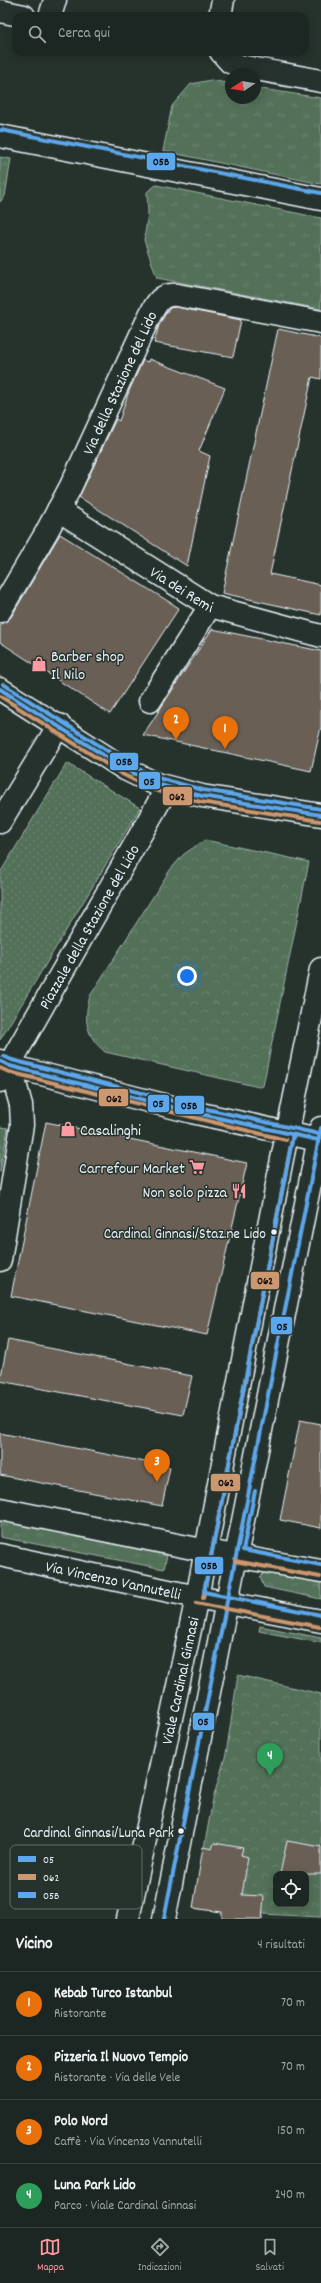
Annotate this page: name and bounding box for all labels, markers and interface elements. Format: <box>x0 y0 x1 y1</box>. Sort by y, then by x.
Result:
search box <box>12 12 309 56</box>
icon: search <box>26 23 48 45</box>
text: Cerca qui <box>58 23 110 45</box>
north arrow <box>225 68 261 104</box>
line badge: 05B <box>146 152 176 171</box>
text: 05B <box>153 155 169 171</box>
street label: Via della Stazione del Lido <box>78 307 164 459</box>
street label: Via dei Remi <box>144 562 215 620</box>
place label: Barber shop Il Nilo <box>51 646 124 687</box>
shop icon: Barber shop Il Nilo <box>30 655 48 673</box>
pin: 2 <box>163 707 189 740</box>
pin: 1 <box>212 716 238 749</box>
line badge: 05B <box>109 752 139 771</box>
text: 05B <box>116 755 132 771</box>
line badge: 05 <box>138 771 161 790</box>
text: 05 <box>143 775 155 791</box>
line badge: 062 <box>162 786 193 806</box>
text: 062 <box>169 790 185 806</box>
street label: Piazzale della Stazione del Lido <box>34 841 146 1014</box>
your location <box>177 966 197 986</box>
line badge: 062 <box>98 1088 129 1107</box>
text: 062 <box>106 1092 122 1108</box>
line badge: 05 <box>147 1094 170 1113</box>
line badge: 05B <box>174 1095 205 1115</box>
text: 05 <box>152 1097 164 1113</box>
text: 05B <box>181 1099 197 1115</box>
shop icon: Casalinghi <box>59 1120 77 1138</box>
place label: Casalinghi <box>80 1120 141 1143</box>
place label: Carrefour Market <box>79 1158 185 1181</box>
supermarket icon: Carrefour Market <box>188 1158 206 1176</box>
place label: Non solo pizza <box>143 1182 227 1205</box>
restaurant icon: Non solo pizza <box>230 1182 248 1200</box>
place label: Cardinal Ginnasi/Staz.ne Lido <box>104 1224 266 1246</box>
marker: Cardinal Ginnasi/Staz.ne Lido <box>269 1227 279 1237</box>
line badge: 062 <box>250 1271 280 1290</box>
text: 062 <box>257 1274 273 1290</box>
line badge: 05 <box>270 1316 293 1335</box>
text: 05 <box>276 1320 288 1336</box>
pin: 3 <box>144 1449 170 1482</box>
line badge: 062 <box>210 1473 241 1492</box>
text: 062 <box>218 1476 234 1492</box>
street label: Via Vincenzo Vannutelli <box>43 1556 183 1607</box>
line badge: 05B <box>194 1556 224 1575</box>
text: 05B <box>201 1559 217 1575</box>
street label: Viale Cardinal Ginnasi <box>157 1615 206 1747</box>
line badge: 05 <box>192 1712 215 1731</box>
text: 05 <box>197 1715 209 1731</box>
pin: 4 <box>257 1743 283 1776</box>
place label: Cardinal Ginnasi/Luna Park <box>23 1823 174 1845</box>
marker: Cardinal Ginnasi/Luna Park <box>176 1826 186 1836</box>
legend <box>10 1845 142 1909</box>
text: 05 <box>43 1853 54 1869</box>
text: 062 <box>43 1871 59 1887</box>
map controls <box>273 1871 309 1907</box>
button: locate <box>273 1871 309 1907</box>
text: 05B <box>43 1889 59 1905</box>
text: Vicino <box>16 1933 53 1957</box>
text: 4 risultati <box>257 1936 305 1955</box>
text: Kebab Turco Istanbul <box>54 1983 172 2005</box>
text: 1 <box>28 1994 30 2013</box>
text: 70 m <box>281 1994 305 2013</box>
text: Ristorante <box>54 2005 106 2024</box>
text: Pizzeria Il Nuovo Tempio <box>54 2047 188 2069</box>
text: 2 <box>26 2058 32 2077</box>
text: 70 m <box>281 2058 305 2077</box>
text: Ristorante · Via delle Vele <box>54 2069 180 2088</box>
text: Polo Nord <box>54 2111 108 2133</box>
text: 3 <box>26 2122 32 2141</box>
text: 150 m <box>277 2122 305 2141</box>
text: Caffè · Via Vincenzo Vannutelli <box>54 2133 202 2152</box>
text: Luna Park Lido <box>54 2175 136 2197</box>
text: 4 <box>26 2186 32 2205</box>
text: 240 m <box>275 2186 305 2205</box>
text: Parco · Viale Cardinal Ginnasi <box>54 2197 196 2216</box>
tab: Mappa <box>37 2236 64 2276</box>
tab: Indicazioni <box>138 2236 181 2276</box>
tab: Salvati <box>256 2236 284 2276</box>

